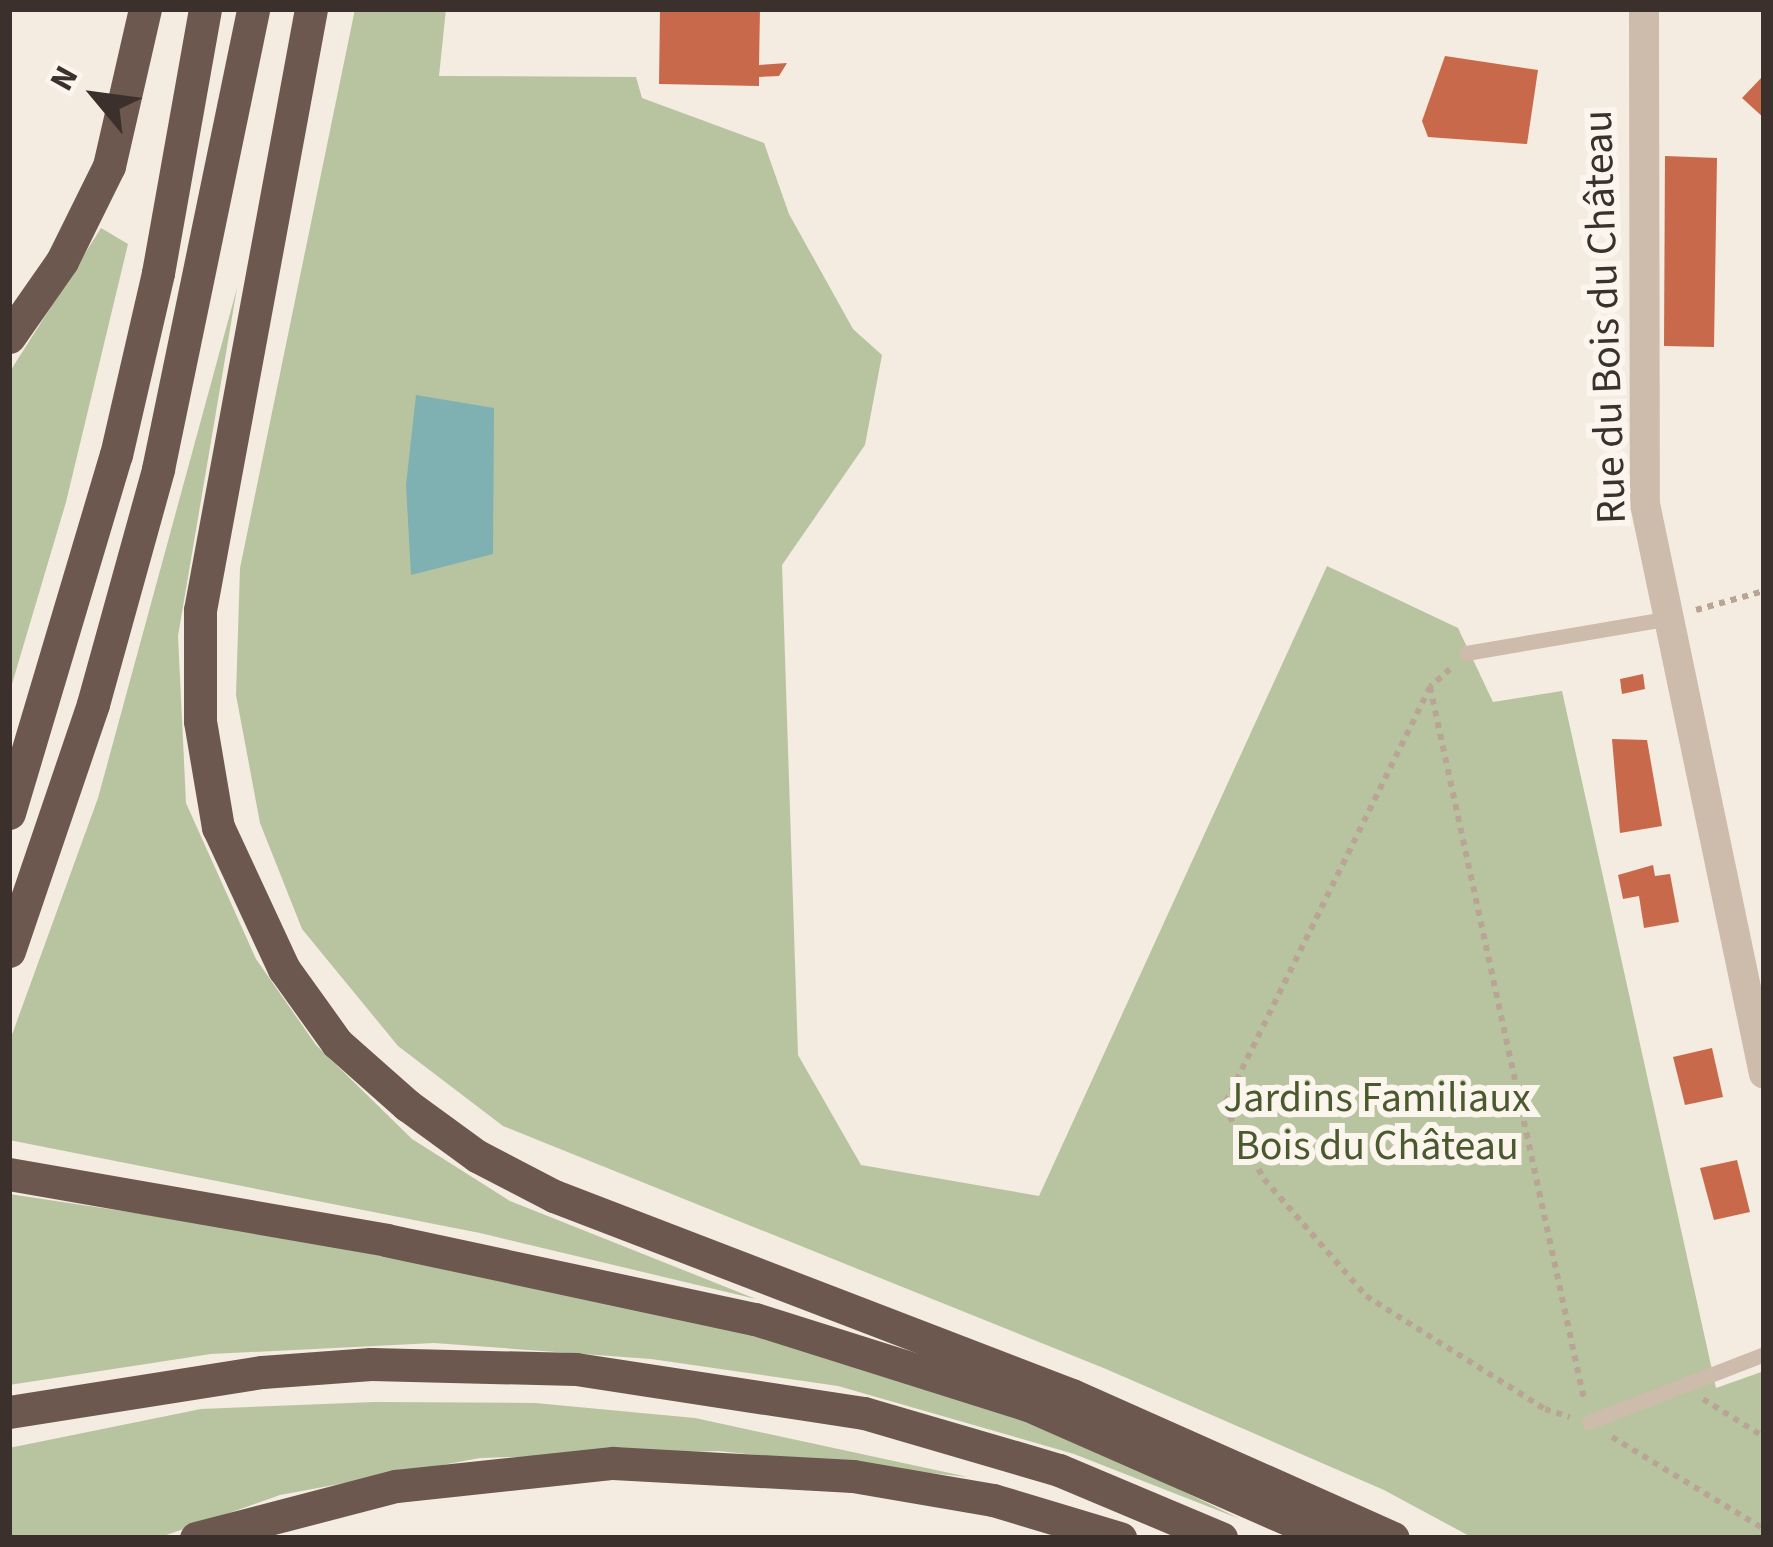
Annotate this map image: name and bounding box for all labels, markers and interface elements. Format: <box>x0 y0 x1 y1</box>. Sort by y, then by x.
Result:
north arrow <box>36 36 156 156</box>
text: N <box>38 57 90 99</box>
street label: Rue du Bois du Château <box>1573 109 1637 525</box>
park label: Jardins Familiaux Bois du Château <box>1223 1073 1531 1172</box>

